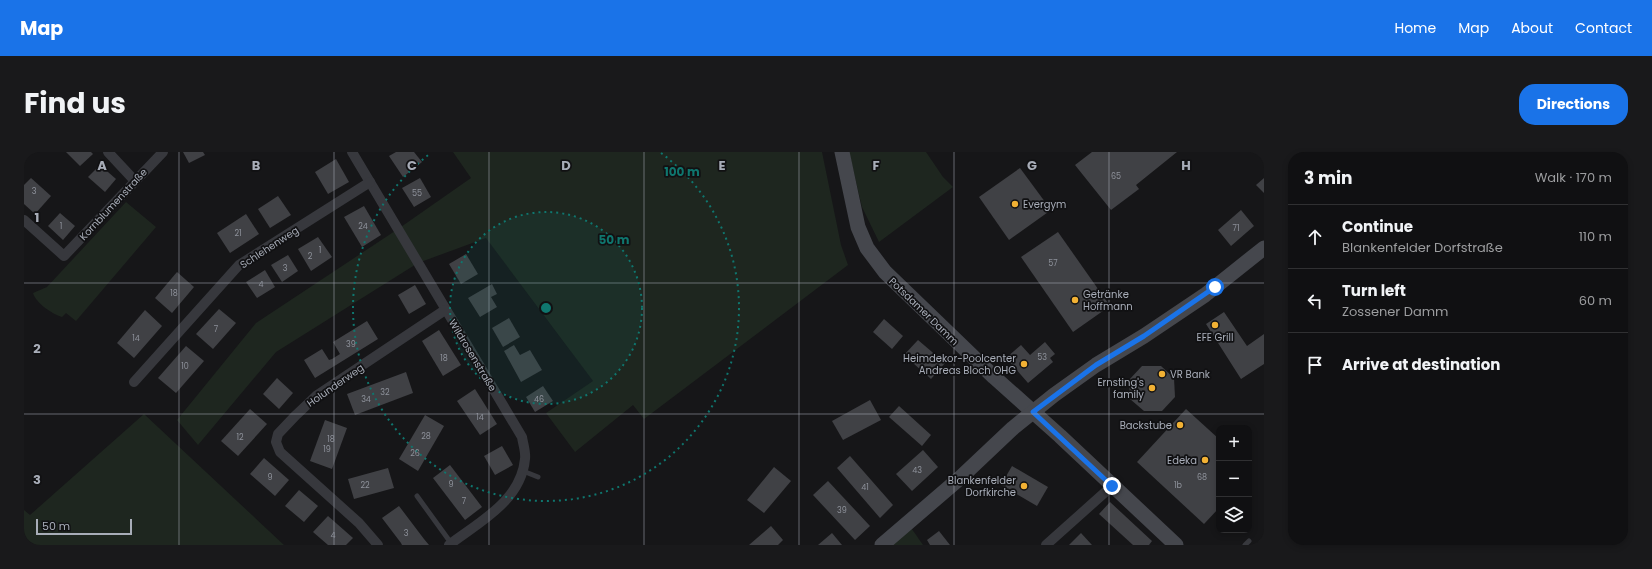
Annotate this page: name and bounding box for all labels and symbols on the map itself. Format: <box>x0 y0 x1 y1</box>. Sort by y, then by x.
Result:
text: A <box>97 156 107 175</box>
text: B <box>252 156 261 175</box>
text: C <box>407 156 417 175</box>
text: D <box>561 156 571 175</box>
text: E <box>718 156 726 175</box>
text: F <box>872 156 880 175</box>
text: G <box>1027 156 1037 175</box>
text: H <box>1181 156 1191 175</box>
text: 100 m <box>664 163 700 180</box>
street label: Kornblumenstraße <box>76 165 151 244</box>
house number: 65 <box>1111 171 1121 182</box>
house number: 3 <box>32 186 37 197</box>
house number: 55 <box>412 188 422 199</box>
place label: Evergym <box>1023 197 1066 212</box>
marker: Evergym <box>1010 199 1020 209</box>
text: 1 <box>35 208 39 227</box>
house number: 1 <box>60 221 62 232</box>
house number: 24 <box>358 221 368 232</box>
street label: Schlehenweg <box>237 223 302 272</box>
house number: 71 <box>1233 223 1239 234</box>
house number: 21 <box>234 228 242 239</box>
text: 50 m <box>599 231 630 248</box>
house number: 1 <box>319 245 321 256</box>
house number: 2 <box>308 251 313 262</box>
house number: 57 <box>1048 258 1058 269</box>
house number: 3 <box>283 263 288 274</box>
street label: Potsdamer Damm <box>885 274 962 349</box>
route start <box>1206 278 1224 296</box>
house number: 4 <box>258 279 264 290</box>
place label: Getränke Hoffmann <box>1083 287 1133 314</box>
house number: 18 <box>170 288 178 299</box>
marker: Getränke Hoffmann <box>1070 295 1080 305</box>
centre of rings <box>539 301 553 315</box>
street label: Wildrosenstraße <box>445 316 500 394</box>
marker: EFE Grill <box>1210 320 1220 330</box>
house number: 7 <box>214 324 219 335</box>
place label: EFE Grill <box>1197 330 1233 345</box>
house number: 14 <box>132 333 140 344</box>
text: 2 <box>33 339 41 358</box>
house number: 39 <box>346 339 356 350</box>
place label: Heimdekor-Poolcenter Andreas Bloch OHG <box>903 351 1016 378</box>
house number: 53 <box>1037 352 1047 363</box>
house number: 18 <box>440 353 448 364</box>
marker: Heimdekor-Poolcenter Andreas Bloch OHG <box>1019 359 1029 369</box>
street label: Holunderweg <box>304 360 367 411</box>
house number: 10 <box>181 361 189 372</box>
place label: VR Bank <box>1170 367 1211 382</box>
marker: VR Bank <box>1157 369 1167 379</box>
place label: Ernsting's family <box>1097 375 1144 402</box>
marker: Ernsting's family <box>1147 383 1157 393</box>
house number: 32 <box>380 387 390 398</box>
house number: 34 <box>361 394 371 405</box>
house number: 46 <box>534 394 544 405</box>
house number: 14 <box>476 412 484 423</box>
place label: Backstube <box>1120 418 1172 433</box>
marker: Backstube <box>1175 420 1185 430</box>
house number: 28 <box>421 431 431 442</box>
house number: 12 <box>236 432 244 443</box>
house number: 18 <box>327 434 335 445</box>
house number: 19 <box>323 444 331 455</box>
house number: 26 <box>410 448 420 459</box>
place label: Edeka <box>1167 453 1197 468</box>
marker: Edeka <box>1200 455 1210 465</box>
house number: 43 <box>912 465 922 476</box>
text: 3 <box>33 470 41 489</box>
house number: 9 <box>267 472 273 483</box>
house number: 68 <box>1197 472 1207 483</box>
place label: Blankenfelder Dorfkirche <box>948 473 1016 500</box>
route end <box>1103 477 1121 495</box>
house number: 9 <box>448 479 454 490</box>
house number: 22 <box>360 480 370 491</box>
house number: 1b <box>1174 480 1183 491</box>
marker: Blankenfelder Dorfkirche <box>1019 481 1029 491</box>
house number: 41 <box>861 482 869 493</box>
house number: 7 <box>462 496 467 507</box>
house number: 39 <box>837 505 847 516</box>
scale bar <box>36 517 132 536</box>
house number: 3 <box>404 528 409 539</box>
house number: 4 <box>330 530 336 541</box>

